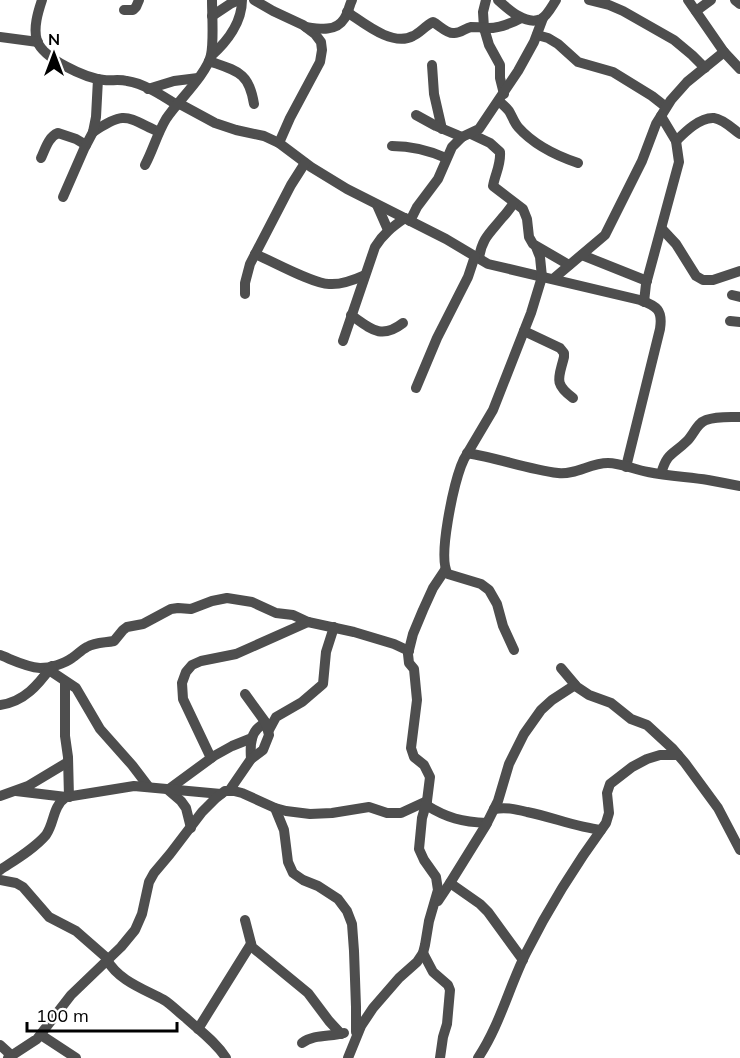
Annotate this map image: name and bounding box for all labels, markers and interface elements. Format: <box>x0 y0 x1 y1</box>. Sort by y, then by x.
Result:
north arrow <box>24 24 84 84</box>
text: N <box>48 29 60 49</box>
scale bar <box>27 995 177 1033</box>
text: 100 m <box>36 1004 89 1027</box>

